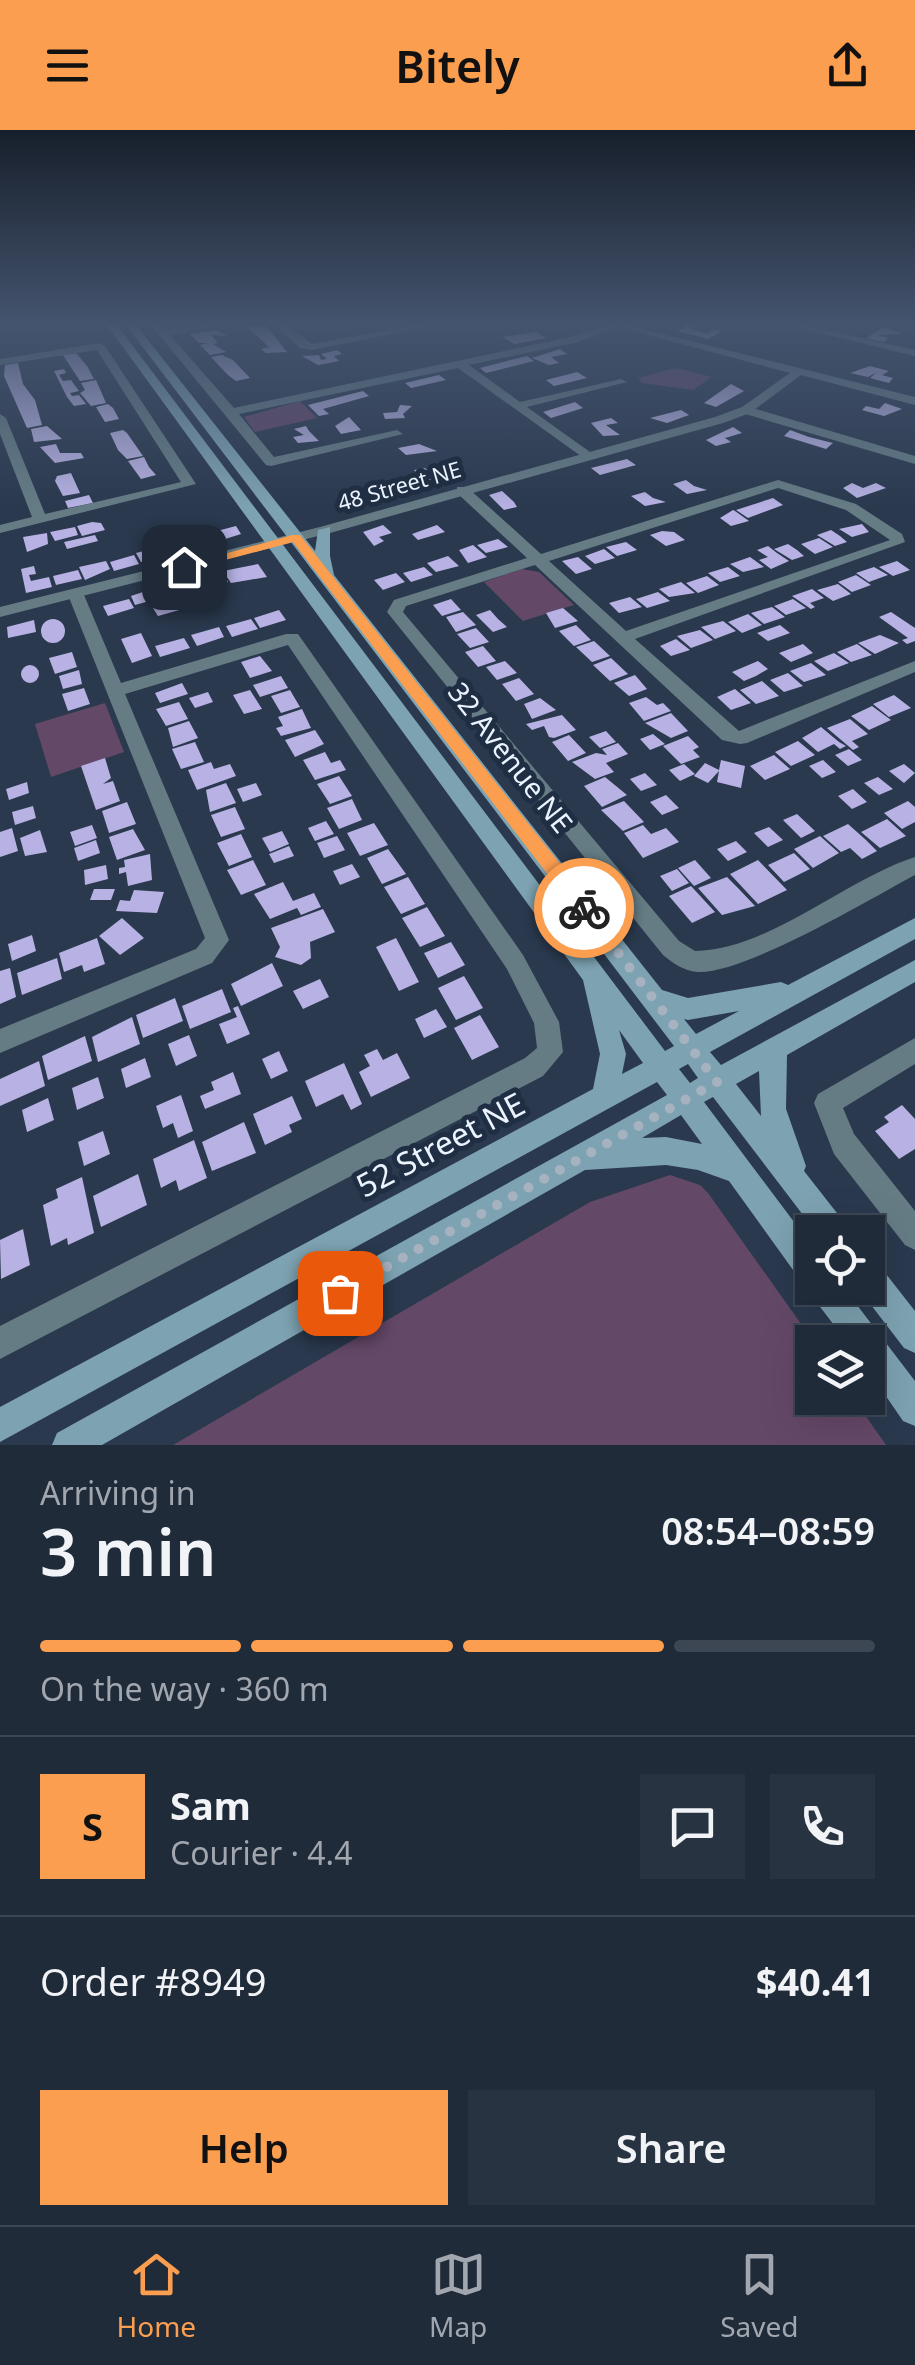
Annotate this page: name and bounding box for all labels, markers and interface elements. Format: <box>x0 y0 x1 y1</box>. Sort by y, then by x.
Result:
text: Bitely <box>395 35 520 96</box>
icon: menu <box>40 38 95 93</box>
icon: share <box>820 38 875 93</box>
street label: 48 Street NE <box>334 453 464 517</box>
pin <box>142 525 227 610</box>
icon: home <box>157 540 212 595</box>
street label: 32 Avenue NE <box>440 674 582 840</box>
courier <box>534 858 634 958</box>
icon: bike <box>557 881 612 936</box>
street label: 52 Street NE <box>348 1082 532 1206</box>
map controls <box>795 1215 885 1415</box>
button: locate <box>795 1215 885 1305</box>
pin <box>298 1251 383 1336</box>
icon: bag <box>313 1266 368 1321</box>
button: layers <box>795 1325 885 1415</box>
text: Arriving in <box>40 1471 195 1514</box>
text: 08:54–08:59 <box>661 1504 875 1556</box>
text: 3 min <box>40 1507 216 1595</box>
text: On the way · 360 m <box>40 1667 329 1710</box>
button: chat <box>640 1774 745 1879</box>
button: phone <box>770 1774 875 1879</box>
text: Sam <box>170 1779 251 1831</box>
text: S <box>82 1800 103 1852</box>
text: Courier · 4.4 <box>170 1831 353 1874</box>
text: Order #8949 <box>40 1955 266 2007</box>
text: $40.41 <box>756 1955 875 2007</box>
button: Help <box>40 2090 448 2205</box>
button: Share <box>468 2090 875 2205</box>
tab: Home <box>116 2247 196 2345</box>
tab: Map <box>429 2247 487 2345</box>
tab: Saved <box>720 2247 799 2345</box>

